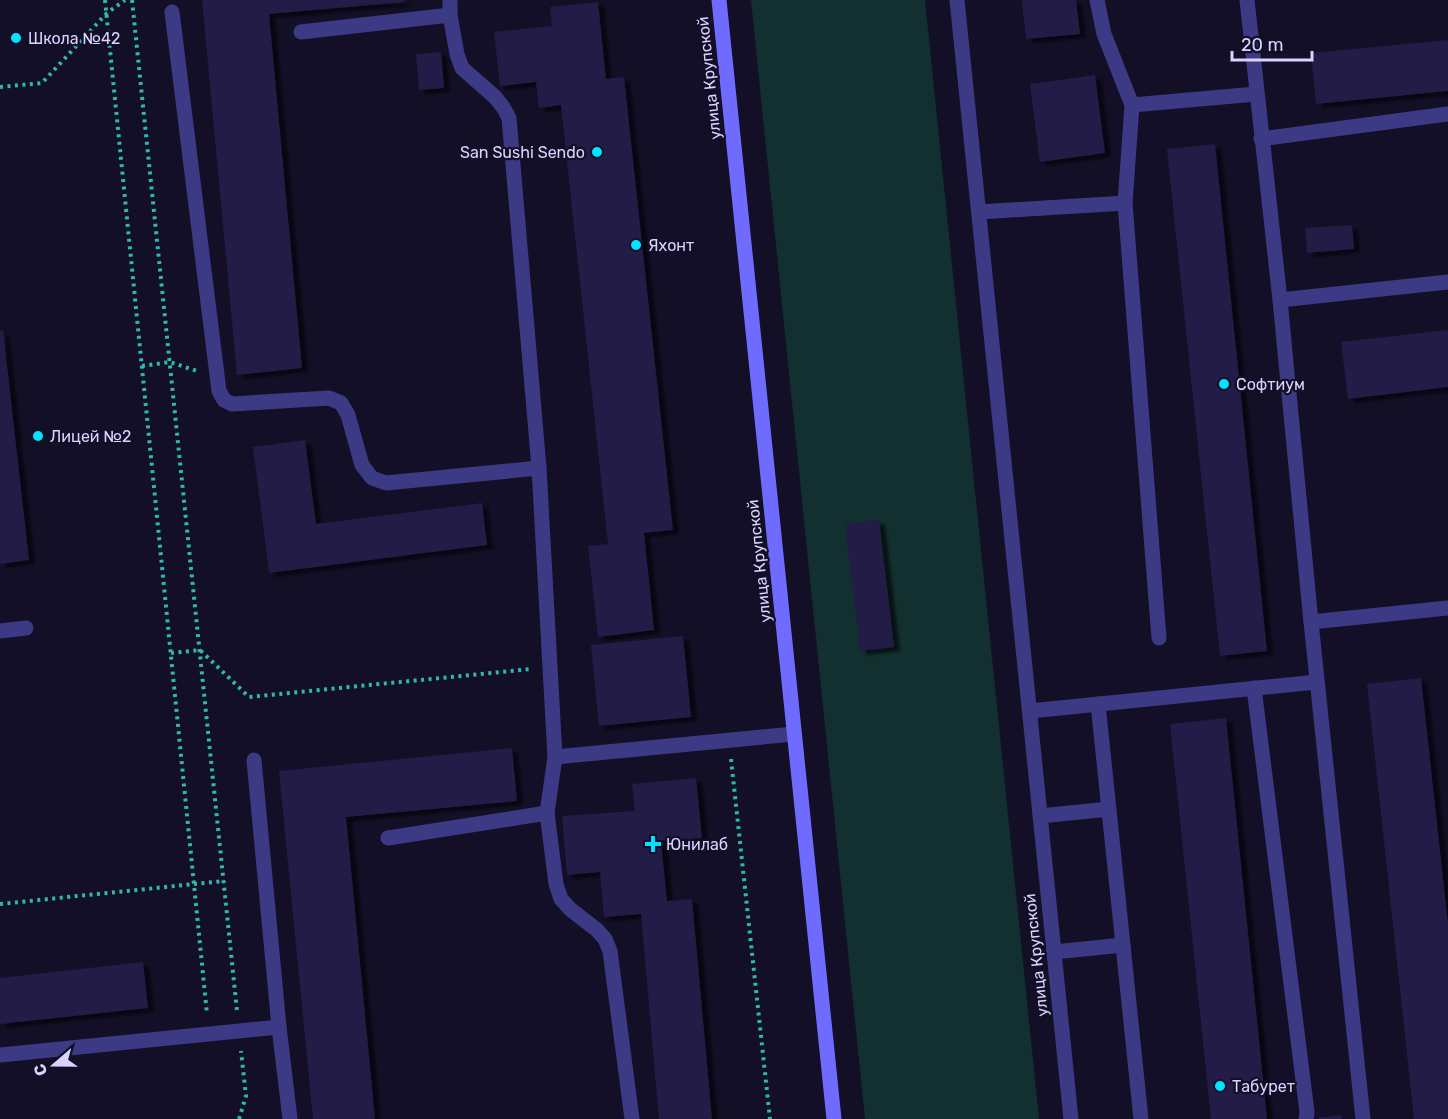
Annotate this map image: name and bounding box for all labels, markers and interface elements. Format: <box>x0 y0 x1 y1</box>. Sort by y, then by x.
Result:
street label: улица Крупской <box>693 16 725 140</box>
scale bar <box>1232 24 1312 62</box>
place label: Школа №42 <box>28 29 120 48</box>
marker: Школа №42 <box>9 31 23 45</box>
text: 20 m <box>1241 34 1283 56</box>
place label: San Sushi Sendo <box>460 143 585 162</box>
marker: San Sushi Sendo <box>590 145 604 159</box>
place label: Яхонт <box>648 236 694 255</box>
marker: Яхонт <box>629 238 643 252</box>
place label: Софтиум <box>1236 375 1305 394</box>
marker: Софтиум <box>1217 377 1231 391</box>
place label: Лицей №2 <box>50 427 131 446</box>
marker: Лицей №2 <box>31 429 45 443</box>
street label: улица Крупской <box>743 499 775 623</box>
marker: Юнилаб <box>644 835 662 853</box>
place label: Юнилаб <box>666 835 728 854</box>
street label: улица Крупской <box>1020 893 1052 1017</box>
north arrow <box>24 1035 84 1095</box>
text: С <box>30 1061 51 1078</box>
place label: Табурет <box>1232 1077 1295 1096</box>
marker: Табурет <box>1213 1079 1227 1093</box>

